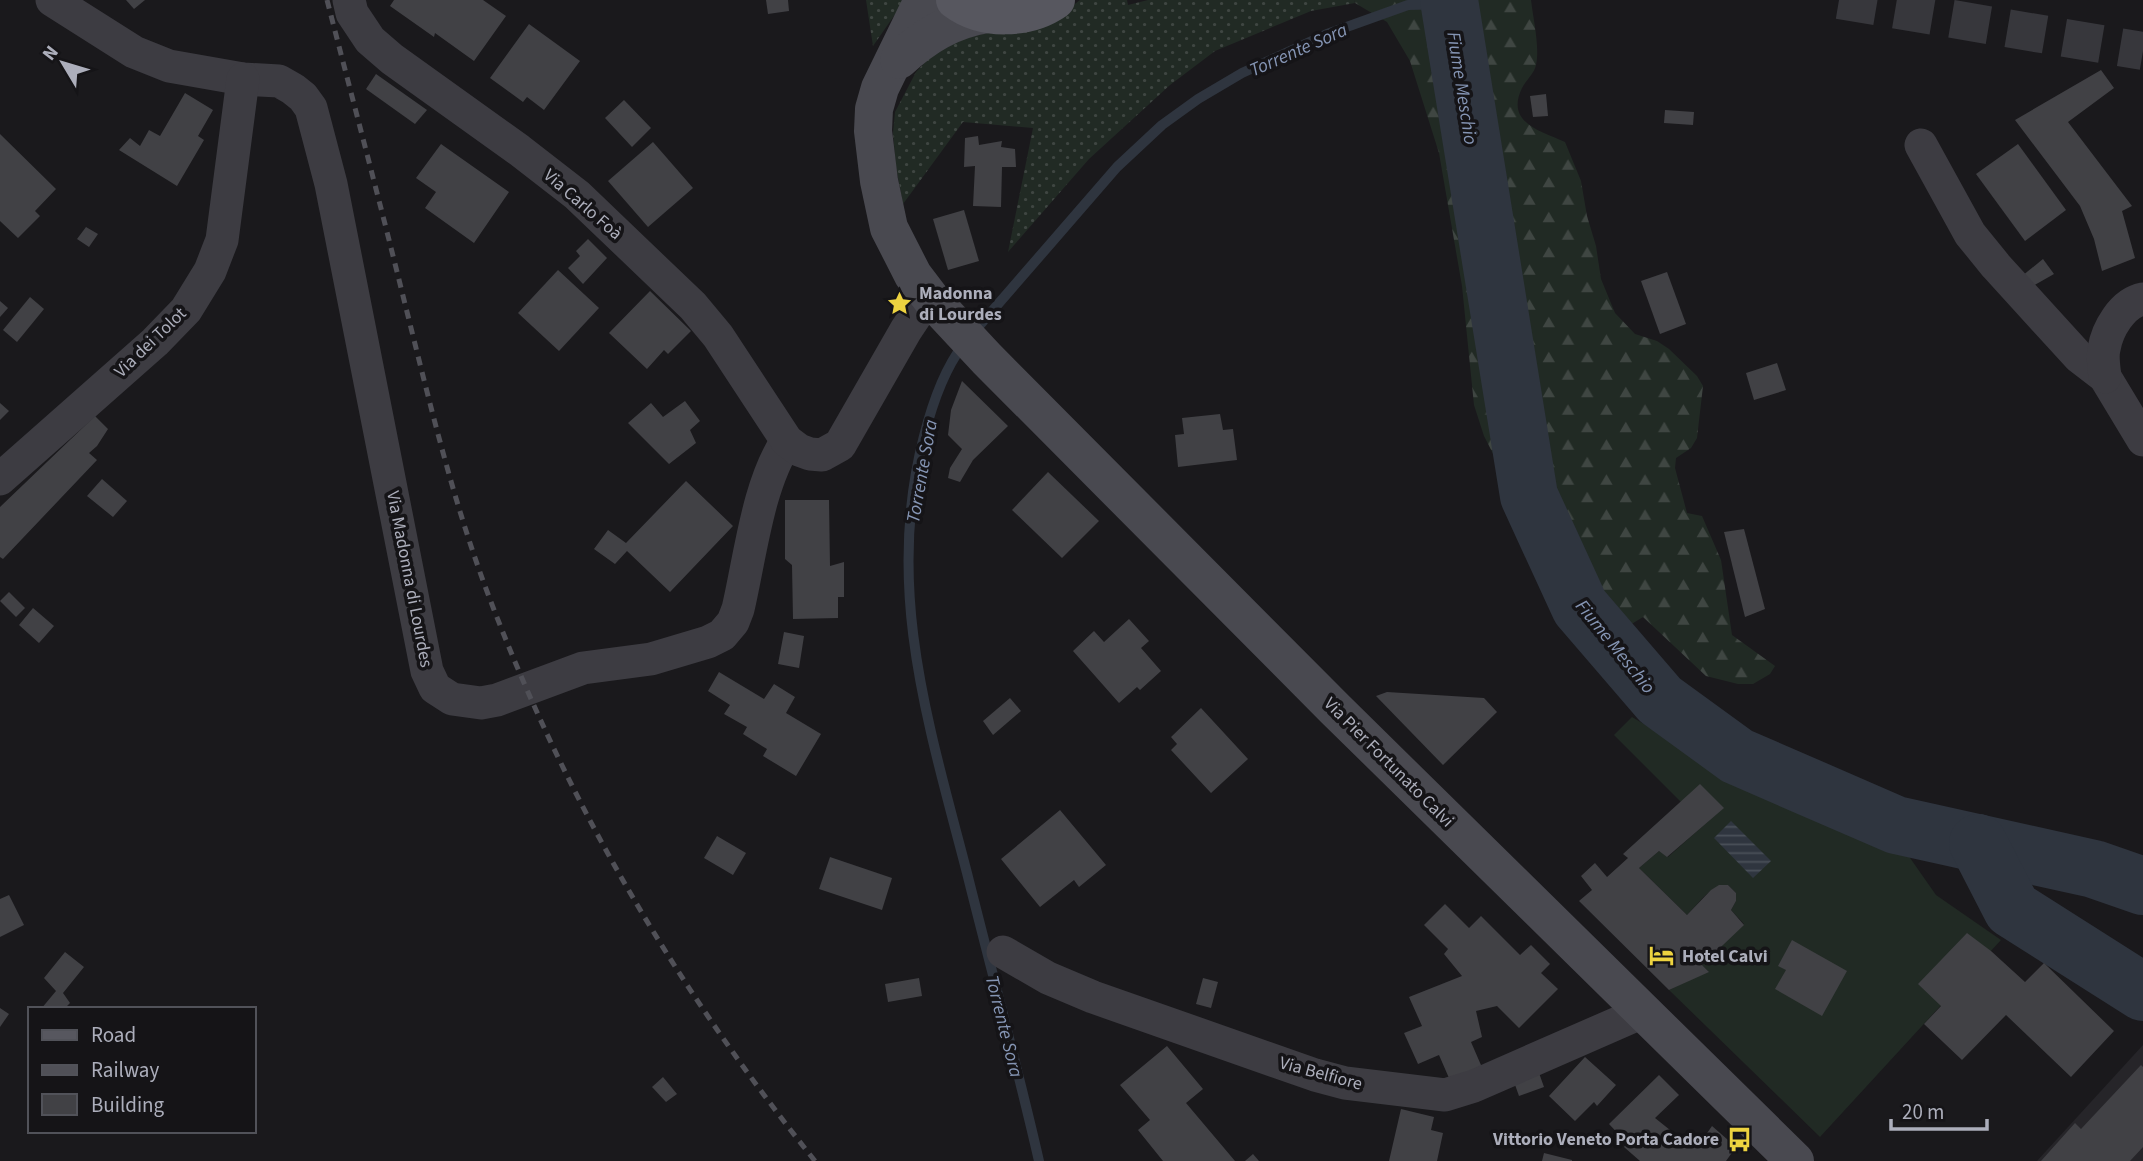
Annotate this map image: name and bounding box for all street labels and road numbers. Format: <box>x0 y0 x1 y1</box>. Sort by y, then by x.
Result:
street label: Via Carlo Foà <box>538 163 628 246</box>
street label: Via dei Tolot <box>109 302 192 383</box>
street label: Via Madonna di Lourdes <box>380 489 439 669</box>
street label: Via Pier Fortunato Calvi <box>1318 692 1459 833</box>
street label: Via Belfiore <box>1277 1050 1365 1097</box>

